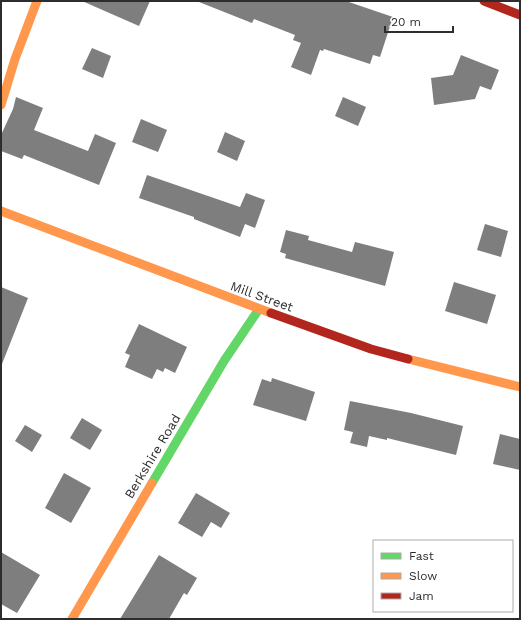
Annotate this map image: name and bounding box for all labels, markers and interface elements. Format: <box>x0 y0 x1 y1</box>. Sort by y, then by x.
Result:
scale bar <box>385 8 453 34</box>
text: 20 m <box>391 15 421 29</box>
street label: Mill Street <box>228 278 296 315</box>
street label: Berkshire Road <box>121 411 183 501</box>
legend <box>373 540 513 612</box>
text: Fast <box>409 549 434 563</box>
text: Slow <box>409 569 437 583</box>
text: Jam <box>409 589 434 603</box>

